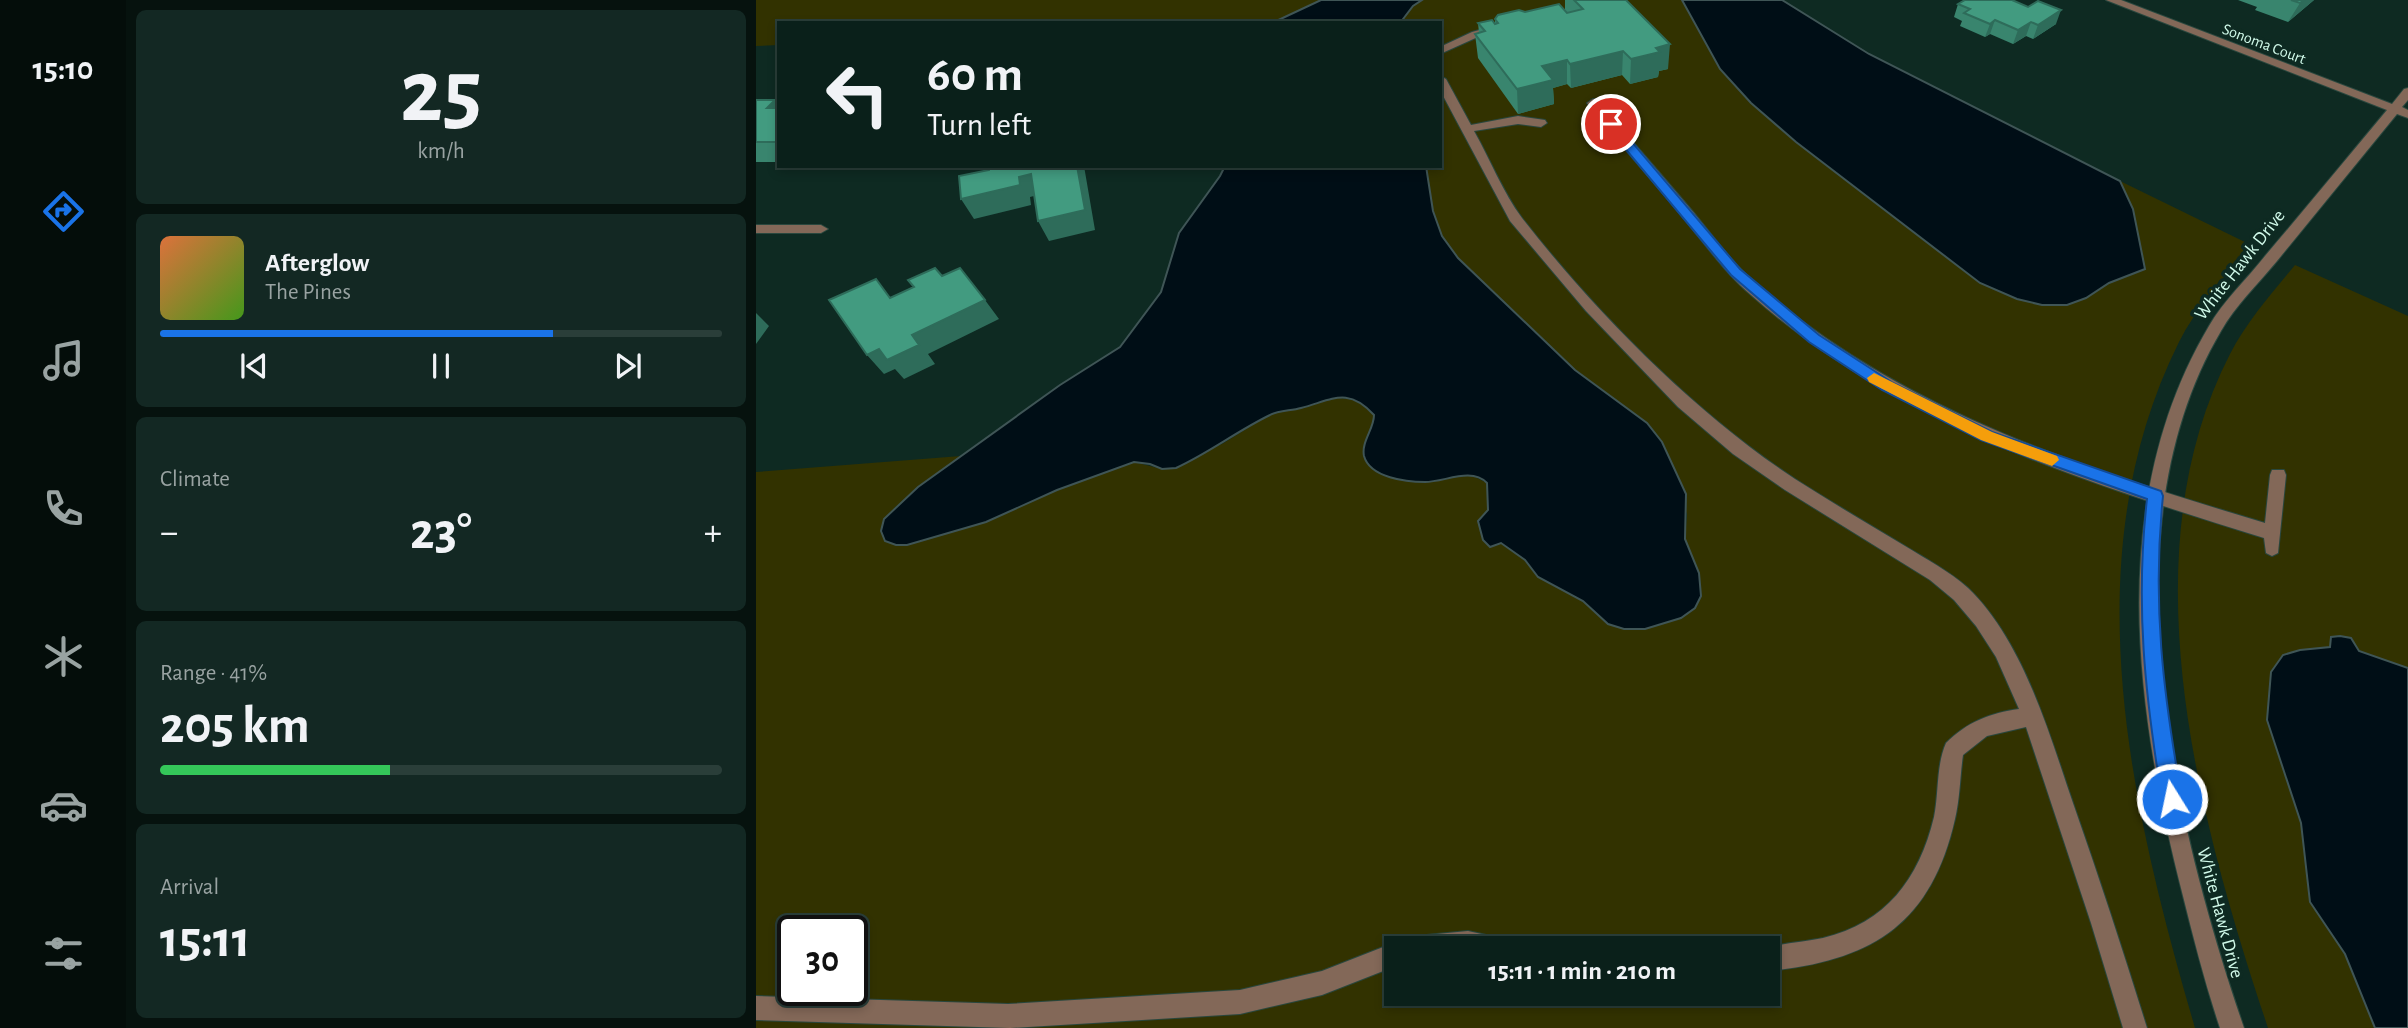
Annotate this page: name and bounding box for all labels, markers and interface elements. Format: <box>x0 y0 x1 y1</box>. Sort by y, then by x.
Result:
street label: Sonoma Court <box>2220 21 2308 67</box>
text: 25 <box>400 47 482 138</box>
icon: left <box>812 49 903 140</box>
text: 60 m <box>927 51 1023 100</box>
text: 15:10 <box>33 53 93 85</box>
pin <box>1581 94 1641 154</box>
icon: arrive <box>1592 105 1630 143</box>
text: Turn left <box>927 109 1031 141</box>
text: km/h <box>417 140 465 163</box>
icon: directions <box>39 187 88 236</box>
street label: White Hawk Drive <box>2191 206 2289 324</box>
text: Afterglow <box>265 250 369 276</box>
text: The Pines <box>265 281 351 304</box>
icon: music <box>39 336 88 385</box>
icon: previous <box>235 347 273 385</box>
icon: pause <box>422 347 460 385</box>
icon: next <box>609 347 647 385</box>
text: Climate <box>160 468 230 491</box>
icon: phone <box>39 484 88 533</box>
text: 23° <box>410 506 472 558</box>
text: − <box>160 514 178 552</box>
text: + <box>704 514 722 552</box>
icon: climate <box>39 632 88 681</box>
text: Range · 41% <box>160 662 267 685</box>
text: 205 km <box>160 700 310 752</box>
position arrow <box>2135 762 2209 836</box>
icon: car <box>39 781 88 830</box>
street label: White Hawk Drive <box>2193 846 2247 980</box>
text: Arrival <box>160 876 219 899</box>
text: 15:11 <box>160 914 251 966</box>
speed limit sign: 30 <box>777 915 868 1006</box>
icon: filters <box>39 929 88 978</box>
text: 15:11 · 1 min · 210 m <box>1488 958 1676 984</box>

